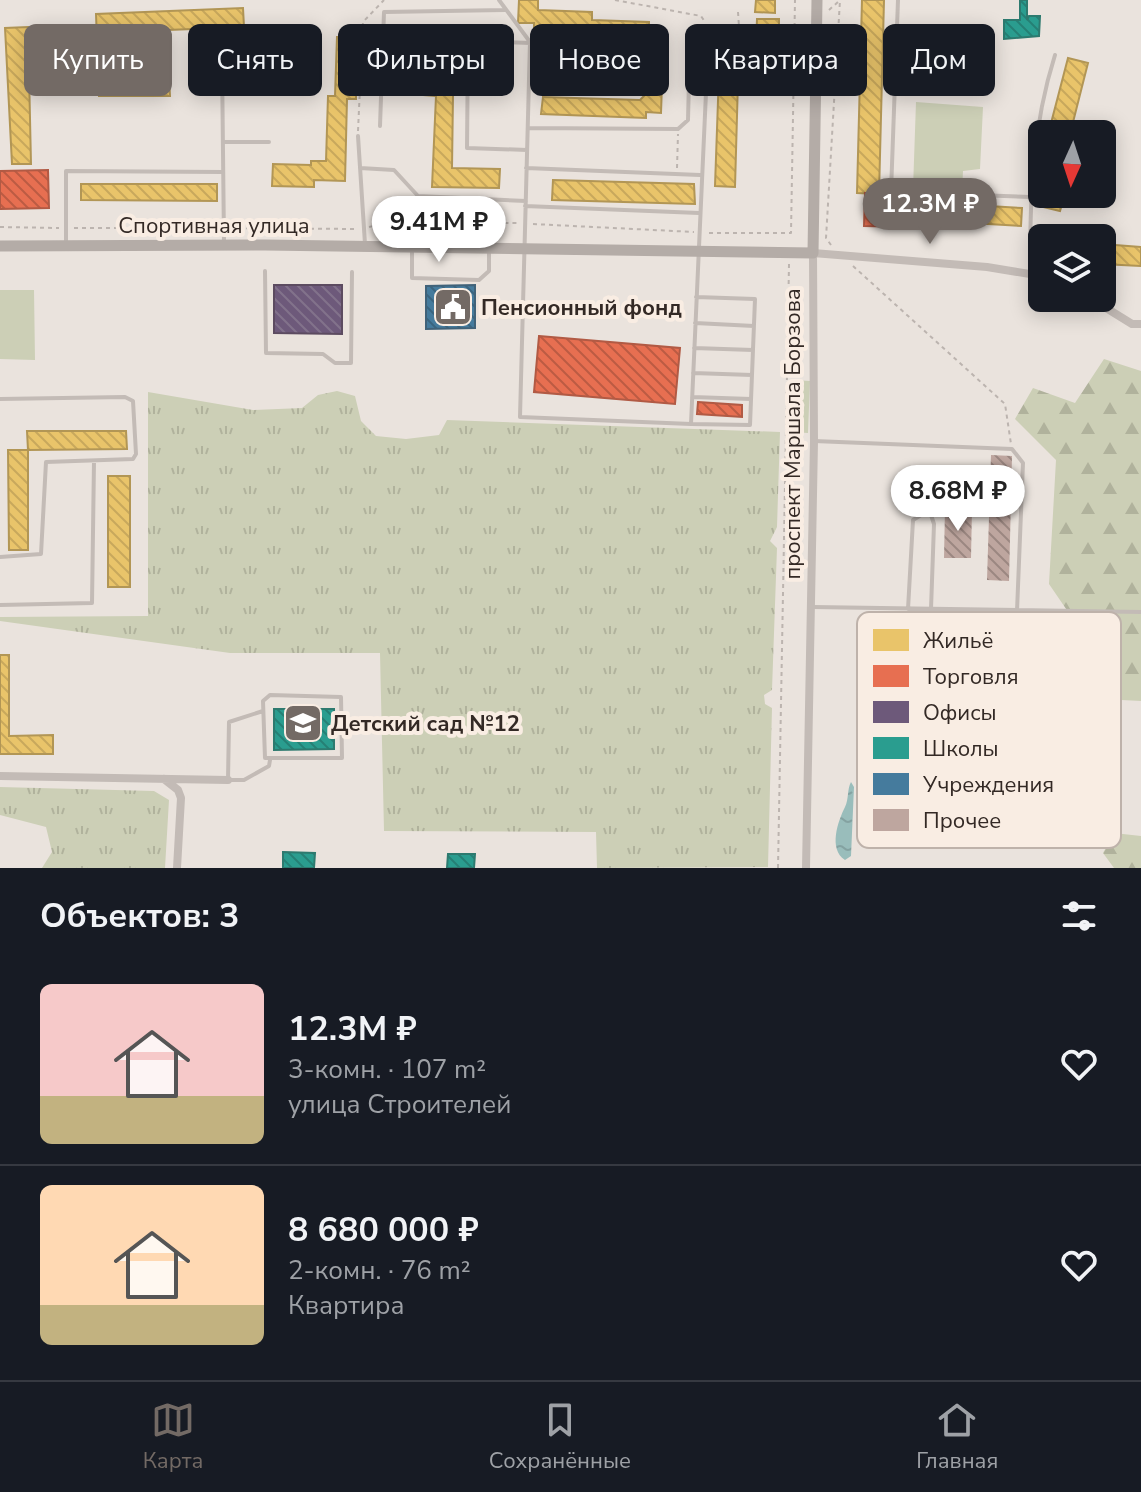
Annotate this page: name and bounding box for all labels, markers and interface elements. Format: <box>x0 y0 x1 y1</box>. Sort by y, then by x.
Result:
chip: Купить <box>24 24 172 96</box>
chip: Снять <box>188 24 322 96</box>
chip: Фильтры <box>338 24 514 96</box>
chip: Новое <box>530 24 669 96</box>
chip: Квартира <box>685 24 867 96</box>
chip: Дом <box>883 24 995 96</box>
north arrow <box>1028 120 1116 208</box>
map controls <box>1028 120 1116 312</box>
pin: 12.3M ₽ <box>856 178 1004 246</box>
text: 12.3M ₽ <box>881 186 979 221</box>
pin: 9.41M ₽ <box>365 196 513 264</box>
text: 9.41M ₽ <box>390 204 488 239</box>
street label: Спортивная улица <box>118 211 310 241</box>
button: layers <box>1028 224 1116 312</box>
public building icon: Пенсионный фонд <box>432 286 474 328</box>
street label: проспект Маршала Борзова <box>778 288 808 580</box>
place label: Пенсионный фонд <box>481 293 682 323</box>
pin: 8.68M ₽ <box>884 465 1032 533</box>
text: 8.68M ₽ <box>909 473 1007 508</box>
legend <box>857 612 1121 848</box>
text: Жильё <box>923 626 994 656</box>
text: Торговля <box>923 662 1019 692</box>
text: Офисы <box>923 698 997 728</box>
school or university icon: Детский сад №12 <box>282 702 324 744</box>
place label: Детский сад №12 <box>331 709 520 739</box>
text: Школы <box>923 734 999 764</box>
text: Учреждения <box>922 770 1054 800</box>
text: Прочее <box>923 806 1001 836</box>
text: Объектов: 3 <box>40 893 239 939</box>
icon: filters <box>1057 894 1101 938</box>
text: 12.3M ₽ <box>288 1006 417 1052</box>
icon: home <box>104 1016 200 1112</box>
icon: heart <box>1057 1042 1101 1086</box>
text: 3-комн. · 107 m² <box>288 1052 486 1087</box>
text: улица Строителей <box>288 1087 511 1122</box>
text: 8 680 000 ₽ <box>288 1207 479 1253</box>
icon: home <box>104 1217 200 1313</box>
icon: heart <box>1057 1243 1101 1287</box>
text: 2-комн. · 76 m² <box>288 1253 471 1288</box>
text: Квартира <box>288 1288 404 1323</box>
tab: Карта <box>143 1398 203 1476</box>
tab: Сохранённые <box>489 1398 631 1476</box>
tab: Главная <box>916 1398 998 1476</box>

